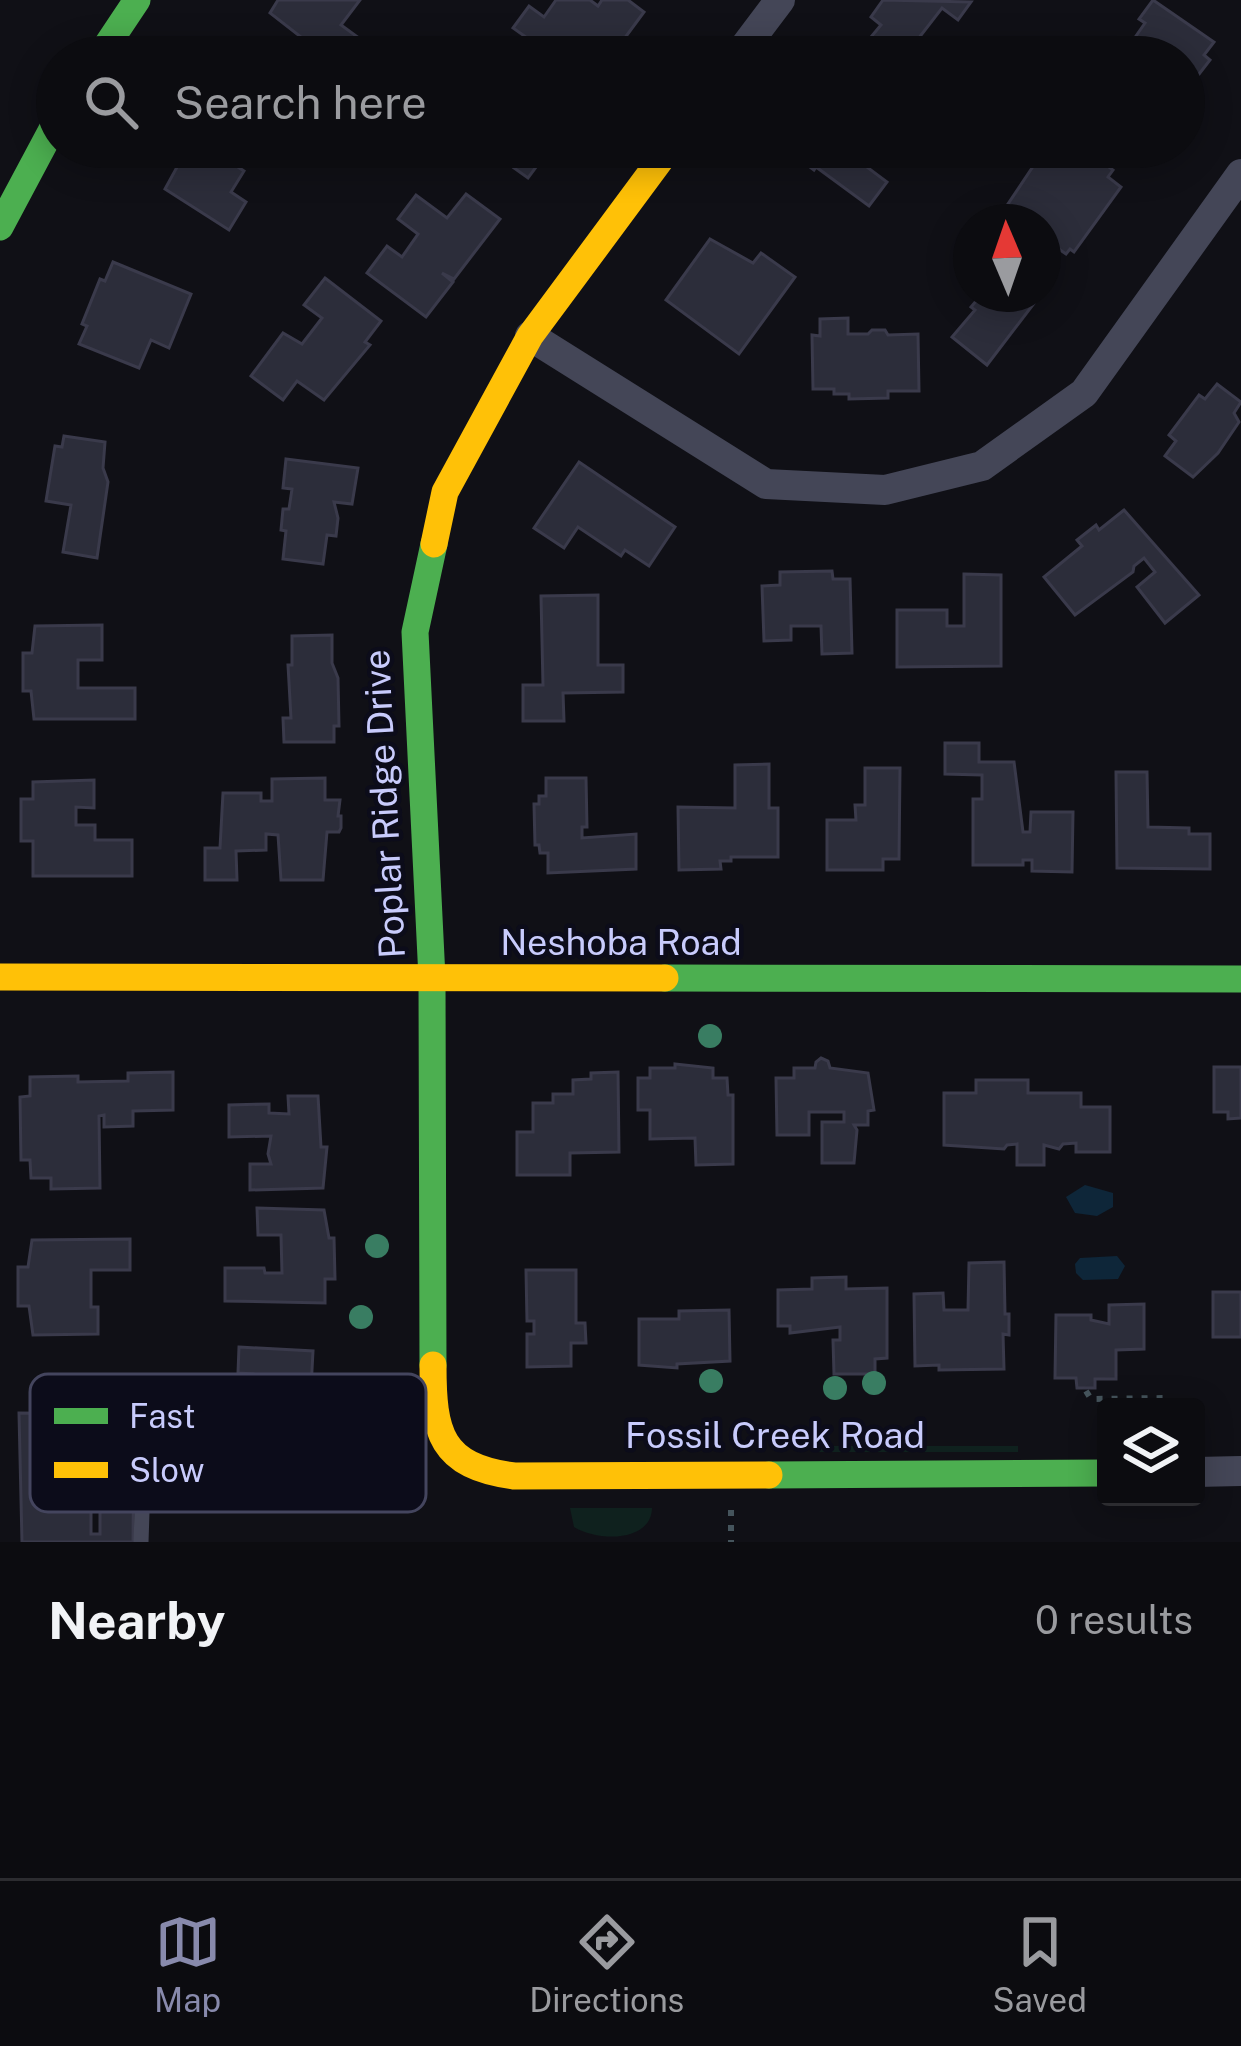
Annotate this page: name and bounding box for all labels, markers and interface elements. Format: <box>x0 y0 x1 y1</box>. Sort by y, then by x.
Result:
search box <box>36 36 1205 168</box>
icon: search <box>78 69 144 135</box>
text: Search here <box>174 76 427 129</box>
north arrow <box>953 204 1061 312</box>
street label: Poplar Ridge Drive <box>355 649 413 959</box>
street label: Neshoba Road <box>500 921 742 963</box>
legend <box>30 1374 426 1512</box>
text: Fast <box>129 1397 196 1435</box>
map controls <box>1097 1398 1205 1506</box>
button: layers <box>1097 1398 1205 1506</box>
street label: Fossil Creek Road <box>625 1414 925 1456</box>
text: Slow <box>129 1451 204 1489</box>
text: Nearby <box>48 1591 225 1650</box>
text: 0 results <box>1035 1597 1193 1643</box>
tab: Map <box>154 1909 221 2019</box>
tab: Directions <box>529 1909 684 2019</box>
tab: Saved <box>993 1909 1087 2019</box>

